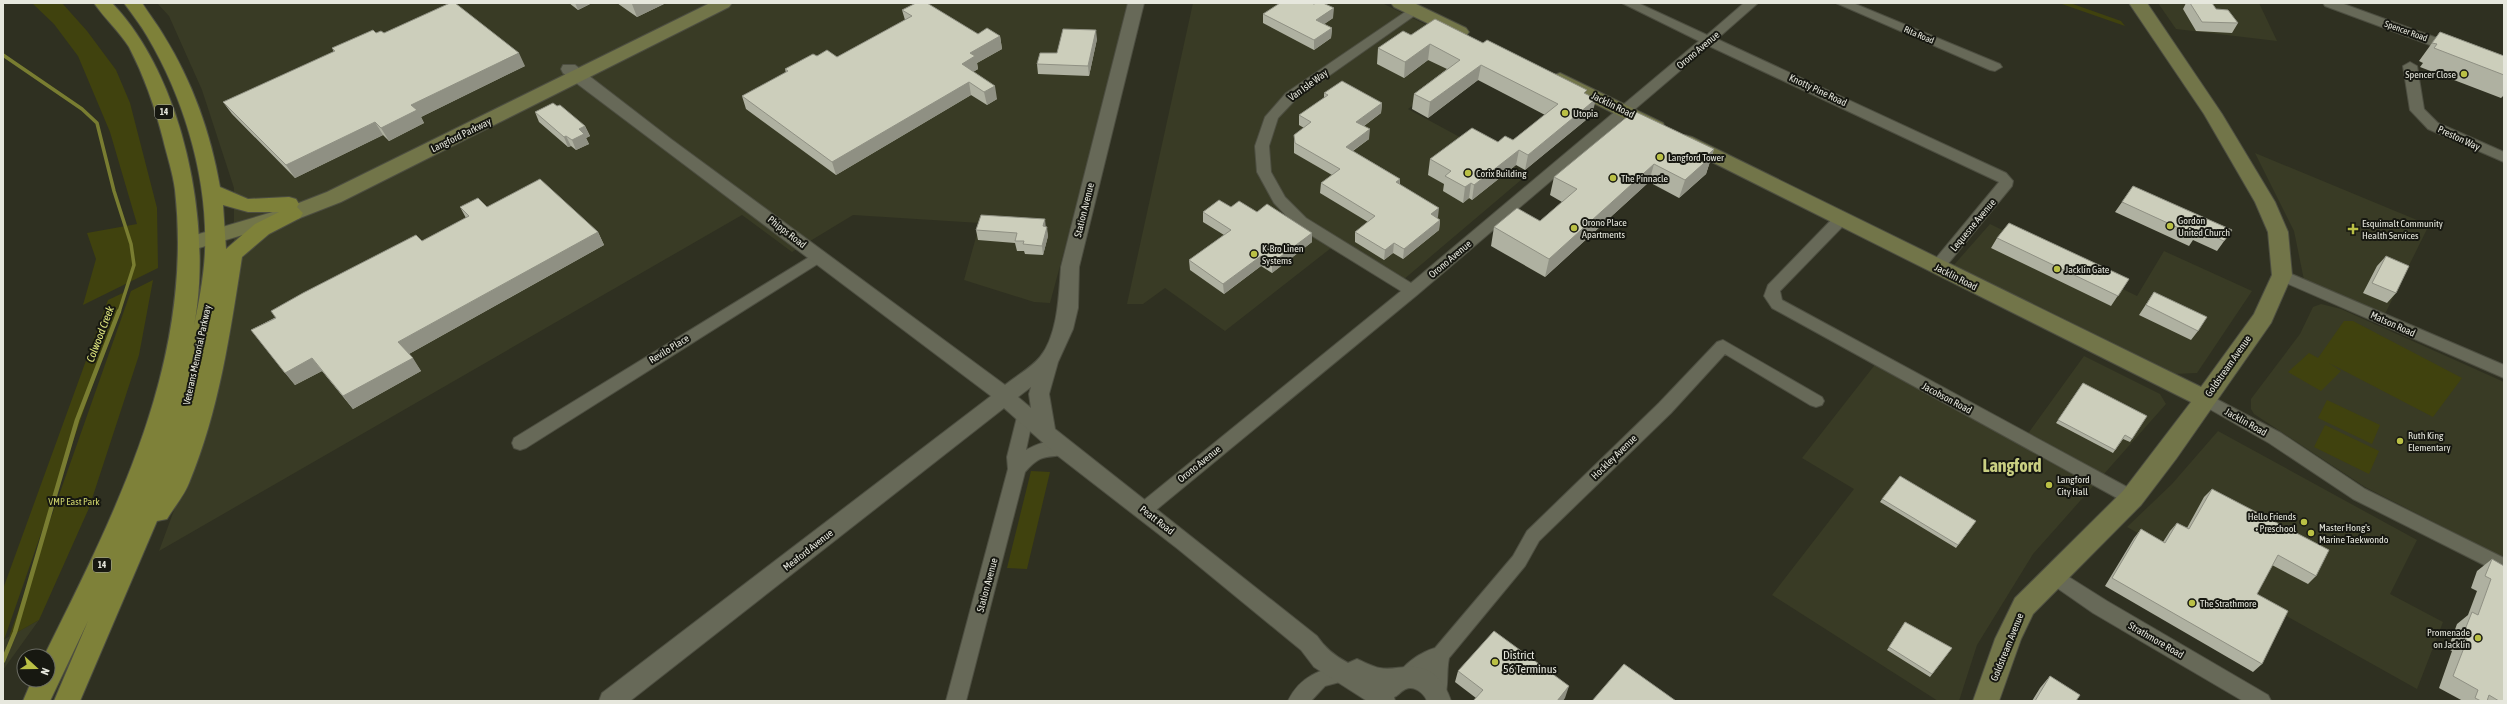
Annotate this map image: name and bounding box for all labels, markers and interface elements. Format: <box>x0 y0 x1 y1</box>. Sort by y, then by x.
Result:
street label: Spencer Road <box>2383 19 2429 43</box>
street label: Rita Road <box>1902 24 1936 46</box>
street label: Orono Avenue <box>1675 29 1722 71</box>
street label: Van Isle Way <box>1286 67 1330 103</box>
place label: Spencer Close <box>2405 69 2456 80</box>
marker: Spencer Close <box>2459 69 2469 79</box>
street label: Knotty Pine Road <box>1787 72 1849 108</box>
street label: Jacklin Road <box>1590 90 1636 120</box>
road number: 14 <box>155 105 173 119</box>
marker: Utopia <box>1560 108 1570 118</box>
place label: Utopia <box>1573 108 1598 119</box>
street label: Langford Parkway <box>429 116 493 154</box>
street label: Preston Way <box>2436 123 2482 153</box>
marker: Langford Tower <box>1655 152 1665 162</box>
place label: Langford Tower <box>1668 152 1725 163</box>
marker: Corix Building <box>1463 168 1473 178</box>
place label: Corix Building <box>1476 168 1527 179</box>
marker: The Pinnacle <box>1608 173 1618 183</box>
place label: The Pinnacle <box>1621 173 1669 184</box>
street label: Station Avenue <box>1072 181 1096 238</box>
street label: Lequesne Avenue <box>1948 196 1998 253</box>
street label: Phipps Road <box>766 214 809 251</box>
place label: Gordon United Church <box>2178 215 2230 238</box>
place label: Orono Place Apartments <box>1582 217 1627 240</box>
place label: Esquimalt Community Health Services <box>2362 218 2443 241</box>
marker: Gordon United Church <box>2165 221 2175 231</box>
marker: Orono Place Apartments <box>1569 223 1579 233</box>
marker: Esquimalt Community Health Services <box>2347 223 2359 235</box>
street label: Orono Avenue <box>1427 238 1474 280</box>
place label: K-Bro Linen Systems <box>1262 243 1304 266</box>
marker: K-Bro Linen Systems <box>1249 249 1259 259</box>
street label: Jacklin Road <box>1933 262 1979 293</box>
marker: Jacklin Gate <box>2052 264 2062 274</box>
place label: Jacklin Gate <box>2065 264 2110 275</box>
water label: Colwood Creek <box>84 304 116 364</box>
street label: Veterans Memorial Parkway <box>181 304 213 406</box>
street label: Matson Road <box>2369 309 2417 339</box>
street label: Revilo Place <box>647 332 691 366</box>
street label: Goldstream Avenue <box>2203 333 2253 399</box>
street label: Jacobson Road <box>1920 380 1974 416</box>
street label: Jacklin Road <box>2223 406 2269 438</box>
place label: Ruth King Elementary <box>2408 430 2451 453</box>
street label: Hockley Avenue <box>1589 432 1639 481</box>
marker: Ruth King Elementary <box>2395 436 2405 446</box>
street label: Orono Avenue <box>1175 443 1223 485</box>
district label: Langford <box>1982 455 2042 476</box>
place label: Langford City Hall <box>2057 474 2090 497</box>
marker: Langford City Hall <box>2044 480 2054 490</box>
park label: VMP East Park <box>48 496 100 507</box>
street label: Peatt Road <box>1138 503 1176 537</box>
place label: Hello Friends - Preschool <box>2248 511 2296 534</box>
marker: Hello Friends - Preschool <box>2299 517 2309 527</box>
place label: Master Hong's Marine Taekwondo <box>2319 522 2389 545</box>
street label: Meaford Avenue <box>781 527 835 573</box>
marker: Master Hong's Marine Taekwondo <box>2306 528 2316 538</box>
street label: Station Avenue <box>975 556 1000 613</box>
road number: 14 <box>93 558 111 572</box>
marker: The Strathmore <box>2187 598 2197 608</box>
place label: The Strathmore <box>2200 598 2257 609</box>
street label: Goldstream Avenue <box>1988 611 2026 682</box>
street label: Strathmore Road <box>2126 620 2186 660</box>
place label: Promenade on Jacklin <box>2427 627 2470 650</box>
marker: Promenade on Jacklin <box>2473 633 2483 643</box>
north arrow <box>16 648 56 688</box>
place label: District 56 Terminus <box>1503 648 1557 676</box>
marker: District 56 Terminus <box>1490 657 1500 667</box>
text: N <box>39 666 52 677</box>

